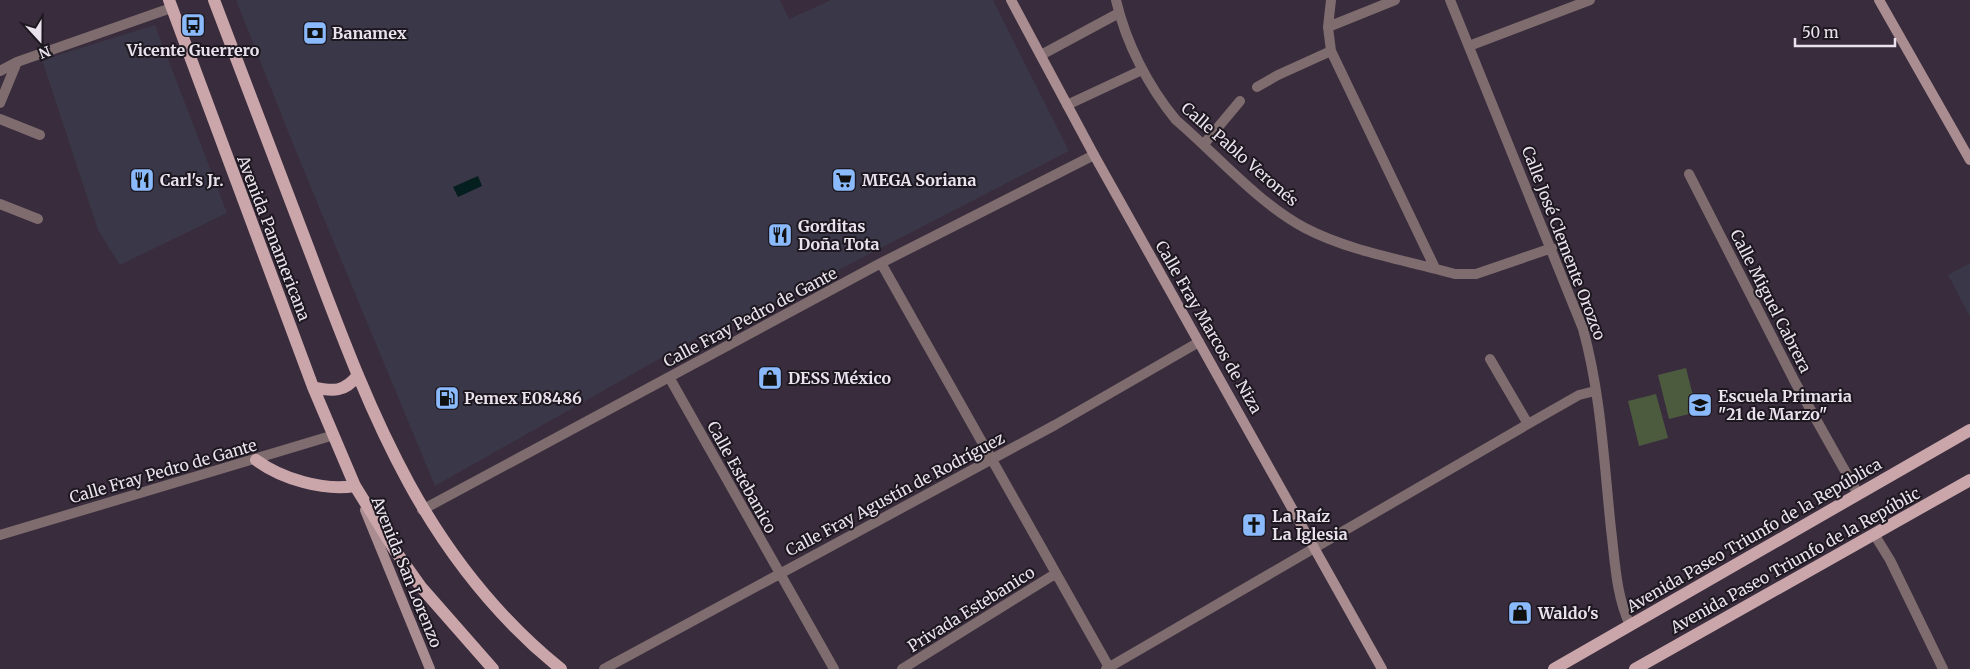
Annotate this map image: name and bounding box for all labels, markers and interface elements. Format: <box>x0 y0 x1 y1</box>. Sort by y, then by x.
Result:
bus stop icon: Vicente Guerrero <box>180 12 206 38</box>
north arrow <box>15 15 65 65</box>
scale bar <box>1795 15 1895 47</box>
bank icon: Banamex <box>302 20 328 46</box>
place label: Banamex <box>332 23 407 43</box>
text: 50 m <box>1802 23 1839 42</box>
place label: Vicente Guerrero <box>126 40 260 60</box>
text: N <box>36 42 53 63</box>
street label: Calle Pablo Veronés <box>1177 98 1303 210</box>
street label: Calle José Clemente Orozco <box>1518 143 1610 343</box>
street label: Avenida Panamericana <box>233 152 315 324</box>
restaurant icon: Carl's Jr. <box>129 167 155 193</box>
supermarket icon: MEGA Soriana <box>831 167 857 193</box>
place label: Carl's Jr. <box>160 170 224 190</box>
place label: MEGA Soriana <box>862 170 976 190</box>
place label: Gorditas Doña Tota <box>798 216 880 254</box>
restaurant icon: Gorditas Doña Tota <box>767 222 793 248</box>
street label: Calle Miguel Cabrera <box>1726 226 1816 376</box>
street label: Calle Fray Marcos de Niza <box>1151 237 1267 417</box>
street label: Calle Fray Pedro de Gante <box>660 263 840 371</box>
shop icon: DESS México <box>757 365 783 391</box>
place label: DESS México <box>788 368 892 388</box>
fuel station icon: Pemex E08486 <box>434 385 460 411</box>
place label: Escuela Primaria "21 de Marzo" <box>1718 386 1852 424</box>
place label: Pemex E08486 <box>464 388 582 408</box>
school or university icon: Escuela Primaria "21 de Marzo" <box>1687 392 1713 418</box>
street label: Calle Estebanico <box>703 417 781 537</box>
street label: Calle Fray Agustín de Rodríguez <box>782 428 1008 560</box>
street label: Calle Fray Pedro de Gante <box>67 435 259 507</box>
street label: Avenida Paseo Triunfo de la República <box>1623 454 1885 616</box>
street label: Avenida Paseo Triunfo de la Repúblic <box>1667 483 1923 637</box>
street label: Avenida San Lorenzo <box>367 493 446 650</box>
place label: La Raíz La Iglesia <box>1272 506 1348 544</box>
church icon: La Raíz La Iglesia <box>1241 512 1267 538</box>
street label: Privada Estebanico <box>904 562 1038 656</box>
shop icon: Waldo's <box>1507 600 1533 626</box>
place label: Waldo's <box>1537 603 1599 623</box>

